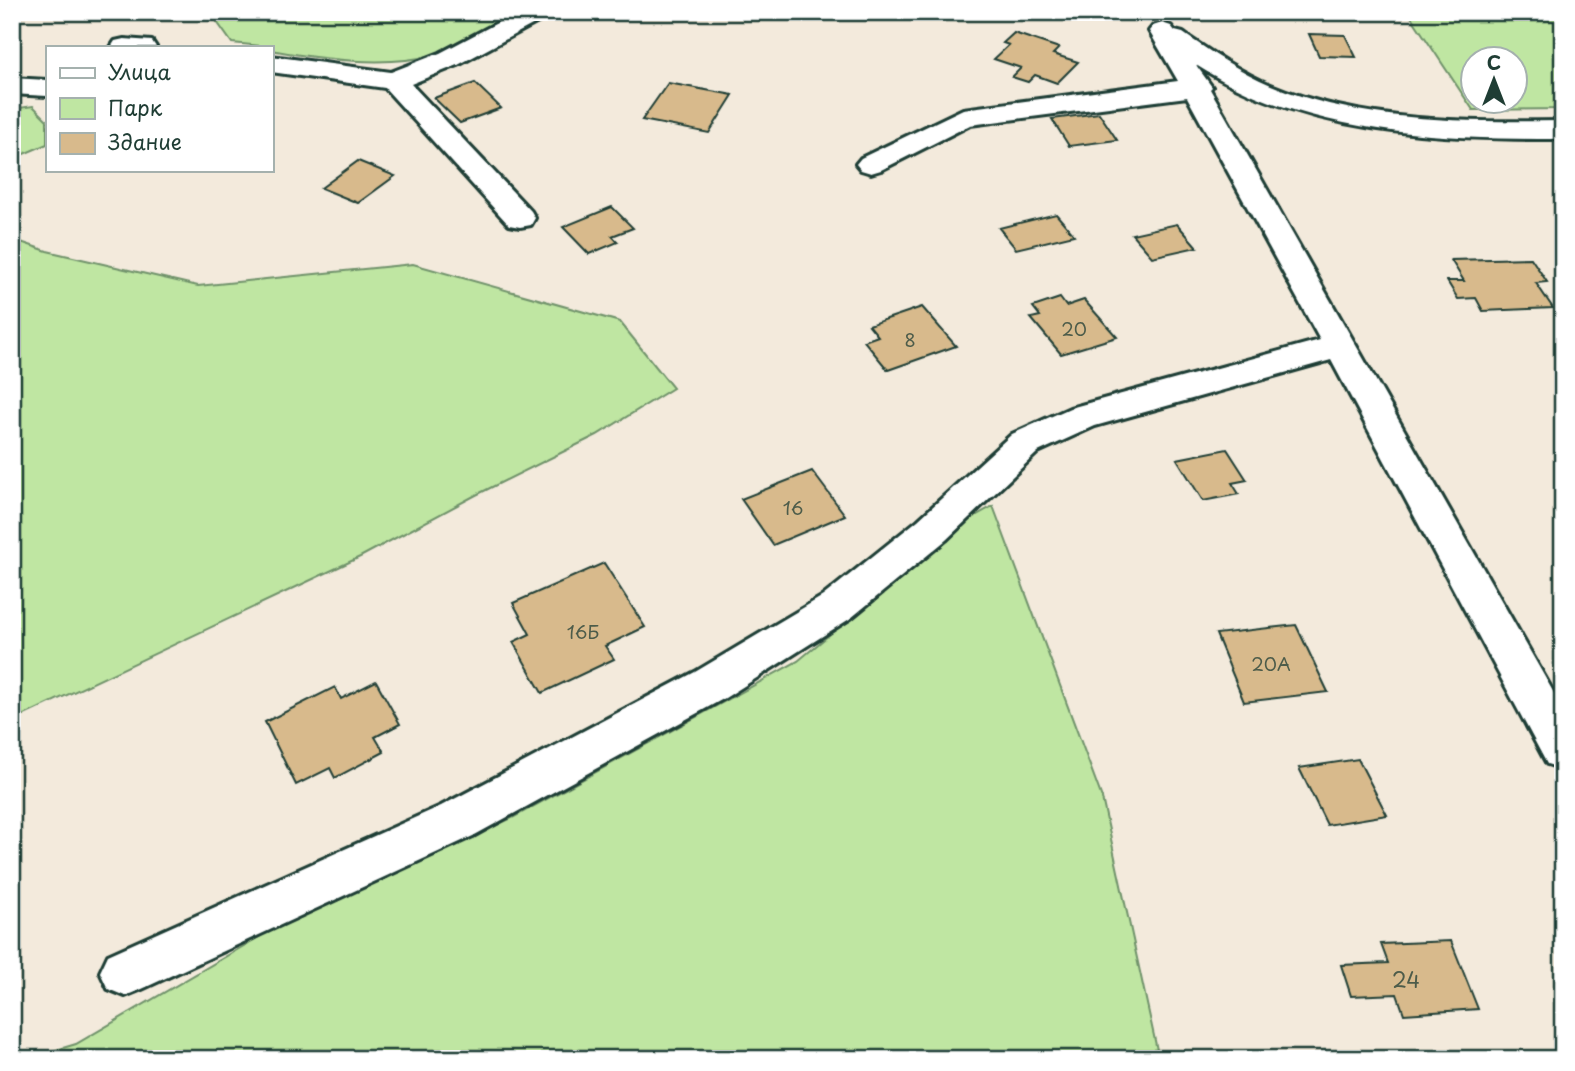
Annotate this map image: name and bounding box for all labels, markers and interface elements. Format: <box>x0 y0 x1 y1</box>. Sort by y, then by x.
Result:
legend <box>46 46 273 172</box>
north arrow <box>1460 46 1530 116</box>
text: С <box>1487 48 1501 76</box>
text: Улица <box>108 55 171 87</box>
text: Парк <box>108 91 163 123</box>
text: Здание <box>108 125 182 157</box>
house number: 20 <box>1061 315 1087 342</box>
house number: 8 <box>904 326 916 353</box>
house number: 16 <box>783 494 803 521</box>
house number: 16Б <box>567 618 599 645</box>
house number: 20А <box>1251 650 1291 677</box>
house number: 24 <box>1392 963 1420 995</box>

